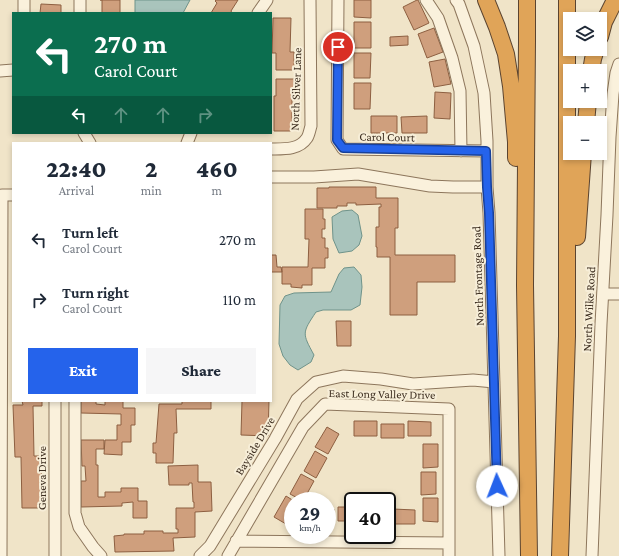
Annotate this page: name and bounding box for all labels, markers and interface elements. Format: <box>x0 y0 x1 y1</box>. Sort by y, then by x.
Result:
map controls <box>563 12 607 160</box>
button: layers <box>563 12 607 56</box>
icon: left <box>28 28 80 80</box>
text: 270 m <box>94 28 167 59</box>
pin <box>321 30 355 64</box>
icon: arrive <box>327 36 349 58</box>
street label: North Silver Lane <box>288 47 304 131</box>
text: Carol Court <box>94 61 177 81</box>
button: + <box>563 64 607 108</box>
icon: left <box>68 104 90 126</box>
icon: ahead <box>110 104 132 126</box>
icon: ahead <box>152 104 174 126</box>
icon: right <box>194 104 216 126</box>
button: − <box>563 116 607 160</box>
street label: Carol Court <box>359 130 416 145</box>
text: 22:40 <box>46 155 106 182</box>
text: 2 <box>145 155 158 182</box>
text: 460 <box>196 155 238 182</box>
text: Arrival <box>59 183 94 198</box>
text: min <box>141 183 162 198</box>
text: m <box>212 183 222 198</box>
text: Turn left <box>62 225 118 241</box>
street label: North Frontage Road <box>469 225 487 326</box>
icon: left <box>28 229 50 251</box>
text: 270 m <box>219 232 256 248</box>
text: Carol Court <box>62 241 122 256</box>
street label: North Wilke Road <box>580 265 598 352</box>
text: Turn right <box>62 285 129 301</box>
icon: right <box>28 289 50 311</box>
text: 110 m <box>223 292 256 308</box>
text: Carol Court <box>62 301 122 316</box>
button: Exit <box>28 348 138 394</box>
button: Share <box>146 348 256 394</box>
street label: East Long Valley Drive <box>329 386 435 402</box>
street label: Bayside Drive <box>232 414 278 478</box>
street label: Geneva Drive <box>35 446 49 510</box>
position arrow <box>476 465 518 507</box>
speed limit sign: 40 <box>344 492 396 544</box>
text: 29 <box>299 502 321 524</box>
text: km/h <box>299 522 321 533</box>

